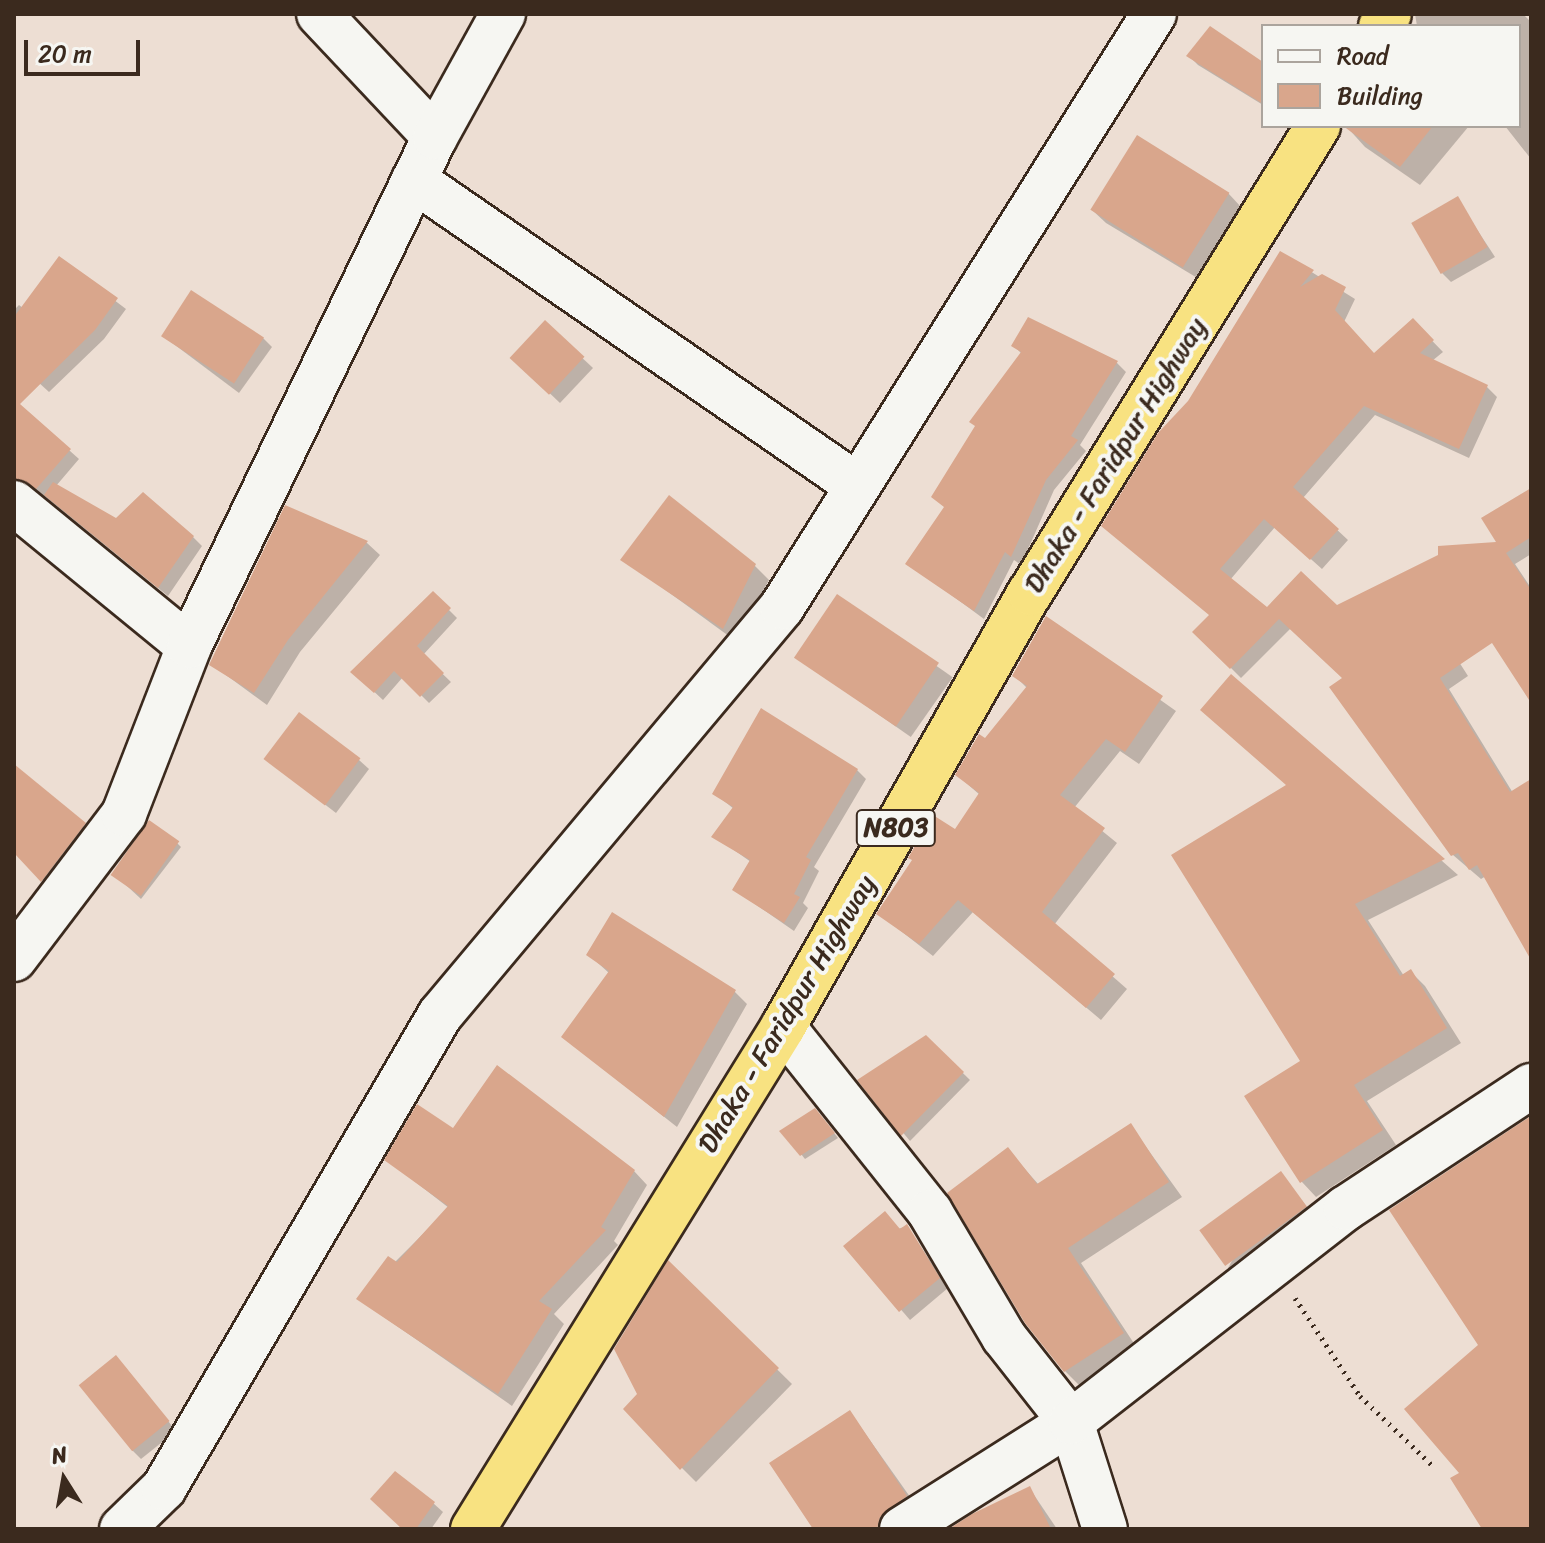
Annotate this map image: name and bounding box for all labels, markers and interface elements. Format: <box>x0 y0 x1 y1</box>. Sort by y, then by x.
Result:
scale bar <box>28 24 144 74</box>
legend <box>1261 24 1521 128</box>
text: 20 m <box>38 33 92 75</box>
text: Road <box>1337 35 1388 77</box>
text: Building <box>1337 75 1423 117</box>
street label: Dhaka - Faridpur Highway <box>1016 311 1214 599</box>
road number: N803 <box>854 806 938 850</box>
street label: Dhaka - Faridpur Highway <box>691 869 883 1159</box>
text: N <box>48 1434 71 1476</box>
north arrow <box>24 1439 104 1519</box>

